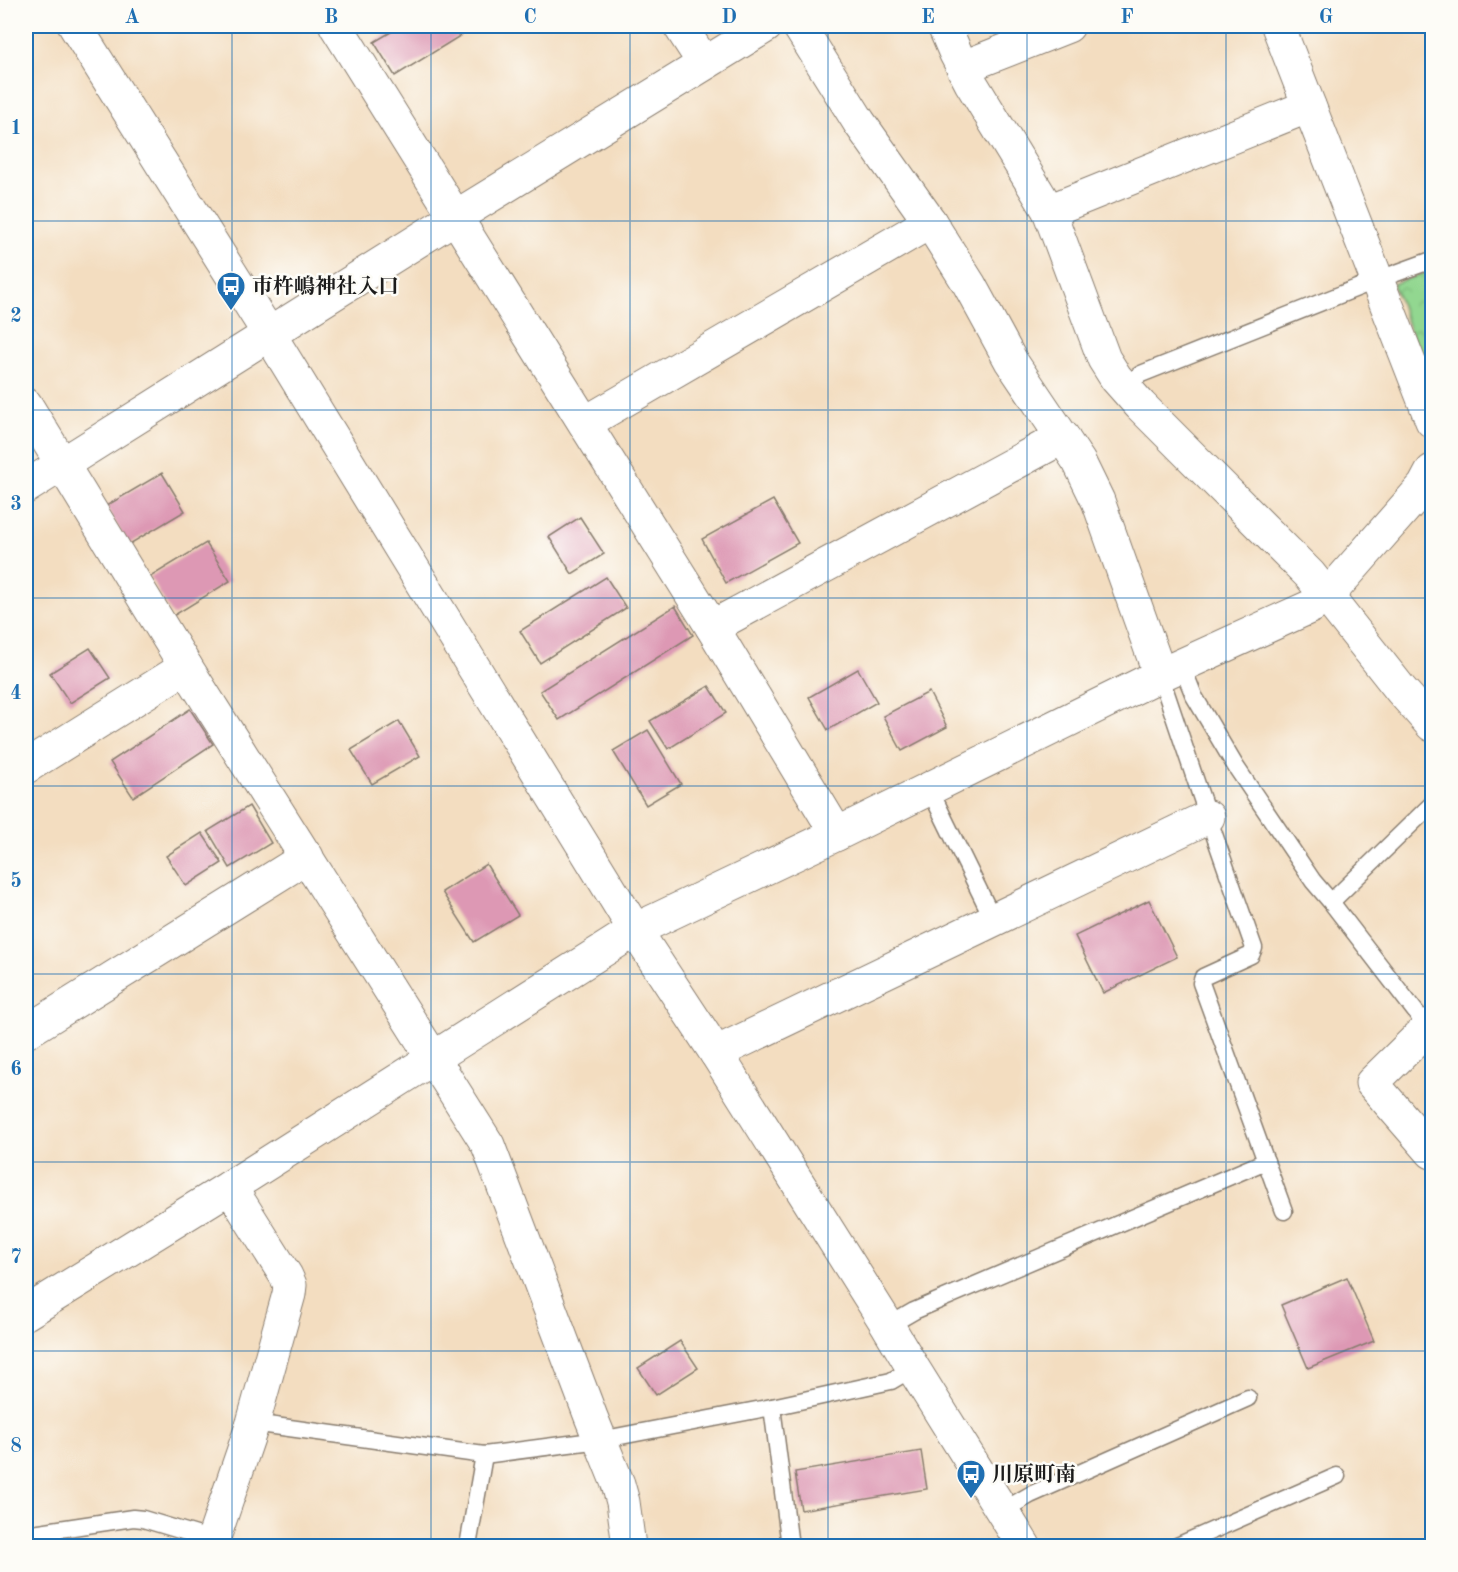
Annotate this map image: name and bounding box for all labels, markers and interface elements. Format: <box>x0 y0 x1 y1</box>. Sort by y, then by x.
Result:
text: A <box>124 8 140 28</box>
text: B <box>324 8 338 28</box>
text: C <box>523 8 537 28</box>
text: D <box>721 8 737 28</box>
text: E <box>921 8 935 28</box>
text: F <box>1120 8 1134 28</box>
text: G <box>1319 8 1333 28</box>
text: 1 <box>10 119 22 139</box>
bus stop icon: 市杵嶋神社入口 <box>215 270 247 312</box>
place label: 市杵嶋神社入口 <box>252 275 399 298</box>
text: 2 <box>10 307 22 327</box>
text: 3 <box>10 495 22 515</box>
text: 4 <box>10 684 22 704</box>
text: 5 <box>10 871 22 892</box>
text: 6 <box>10 1060 22 1080</box>
text: 7 <box>10 1248 22 1268</box>
text: 8 <box>10 1437 22 1457</box>
bus stop icon: 川原町南 <box>955 1458 987 1500</box>
place label: 川原町南 <box>992 1463 1076 1486</box>

